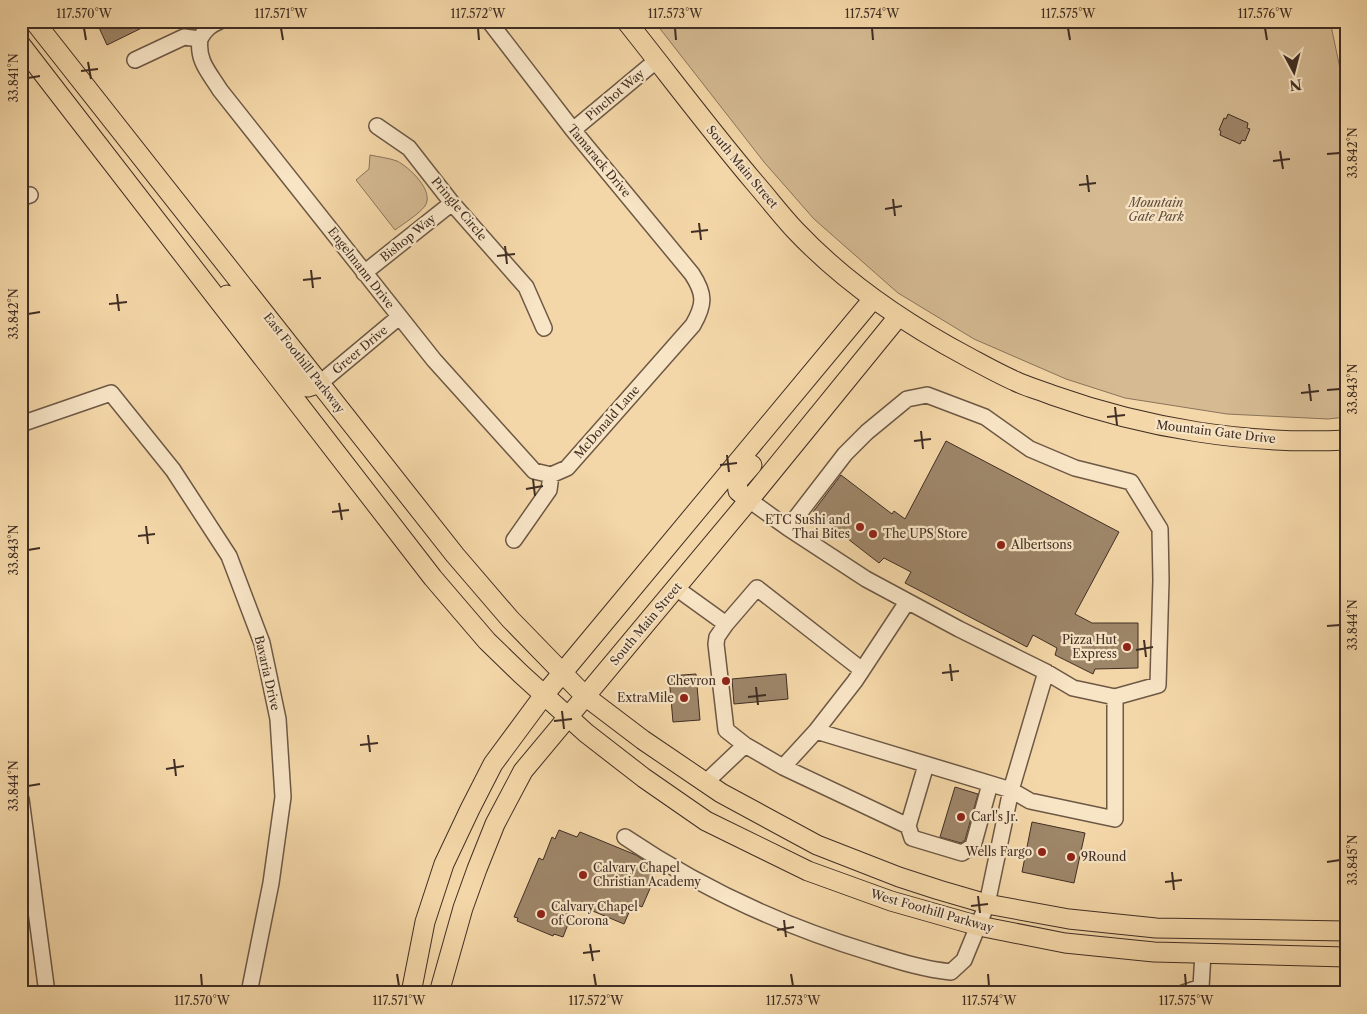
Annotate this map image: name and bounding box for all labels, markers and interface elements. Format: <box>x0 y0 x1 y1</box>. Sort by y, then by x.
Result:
text: 117.570°W <box>56 6 113 21</box>
text: 117.571°W <box>255 6 308 21</box>
text: 117.572°W <box>451 6 506 21</box>
text: 117.573°W <box>648 6 703 21</box>
text: 117.574°W <box>845 6 900 21</box>
text: 117.575°W <box>1041 6 1096 21</box>
text: 117.576°W <box>1238 6 1293 21</box>
north arrow <box>1270 48 1320 98</box>
text: 33.841°N <box>6 53 21 103</box>
street label: Pinchot Way <box>582 66 647 124</box>
text: N <box>1288 75 1303 95</box>
street label: Tamarack Drive <box>565 121 634 200</box>
street label: South Main Street <box>703 122 782 212</box>
text: 33.842°N <box>1345 127 1360 179</box>
street label: Pringle Circle <box>428 174 490 244</box>
park label: Mountain Gate Park <box>1127 195 1185 224</box>
street label: Bishop Way <box>377 211 439 265</box>
street label: Engelmann Drive <box>325 224 398 312</box>
text: 33.842°N <box>6 288 21 340</box>
street label: East Foothill Parkway <box>261 310 348 416</box>
street label: Greer Drive <box>329 322 390 377</box>
text: 33.843°N <box>1345 363 1360 414</box>
street label: McDonald Lane <box>571 382 642 461</box>
street label: Mountain Gate Drive <box>1155 417 1277 446</box>
place label: ETC Sushi and Thai Bites <box>765 512 851 541</box>
marker: ETC Sushi and Thai Bites <box>854 521 866 533</box>
text: 33.843°N <box>6 524 21 575</box>
place label: The UPS Store <box>883 526 968 541</box>
marker: The UPS Store <box>867 528 879 540</box>
place label: Albertsons <box>1010 537 1072 552</box>
marker: Albertsons <box>995 539 1007 551</box>
street label: South Main Street <box>607 579 685 668</box>
text: 33.844°N <box>1345 599 1360 651</box>
place label: Pizza Hut Express <box>1062 632 1118 661</box>
street label: Bavaria Drive <box>252 634 283 712</box>
marker: Pizza Hut Express <box>1121 641 1133 653</box>
place label: Chevron <box>666 673 716 688</box>
marker: Chevron <box>720 675 732 687</box>
place label: ExtraMile <box>617 690 674 705</box>
marker: ExtraMile <box>678 692 690 704</box>
text: 33.844°N <box>6 760 21 812</box>
place label: Carl's Jr. <box>971 809 1018 824</box>
marker: Carl's Jr. <box>955 811 967 823</box>
text: 33.845°N <box>1345 834 1360 885</box>
place label: Wells Fargo <box>964 844 1032 859</box>
marker: Wells Fargo <box>1036 846 1048 858</box>
place label: 9Round <box>1081 849 1127 864</box>
marker: 9Round <box>1065 851 1077 863</box>
place label: Calvary Chapel Christian Academy <box>593 860 701 889</box>
marker: Calvary Chapel Christian Academy <box>577 869 589 881</box>
street label: West Foothill Parkway <box>868 885 996 935</box>
place label: Calvary Chapel of Corona <box>551 899 638 928</box>
marker: Calvary Chapel of Corona <box>535 908 547 920</box>
text: 117.570°W <box>174 993 231 1008</box>
text: 117.571°W <box>373 993 426 1008</box>
text: 117.572°W <box>569 993 624 1008</box>
text: 117.573°W <box>766 993 821 1008</box>
text: 117.574°W <box>962 993 1017 1008</box>
text: 117.575°W <box>1159 993 1214 1008</box>

